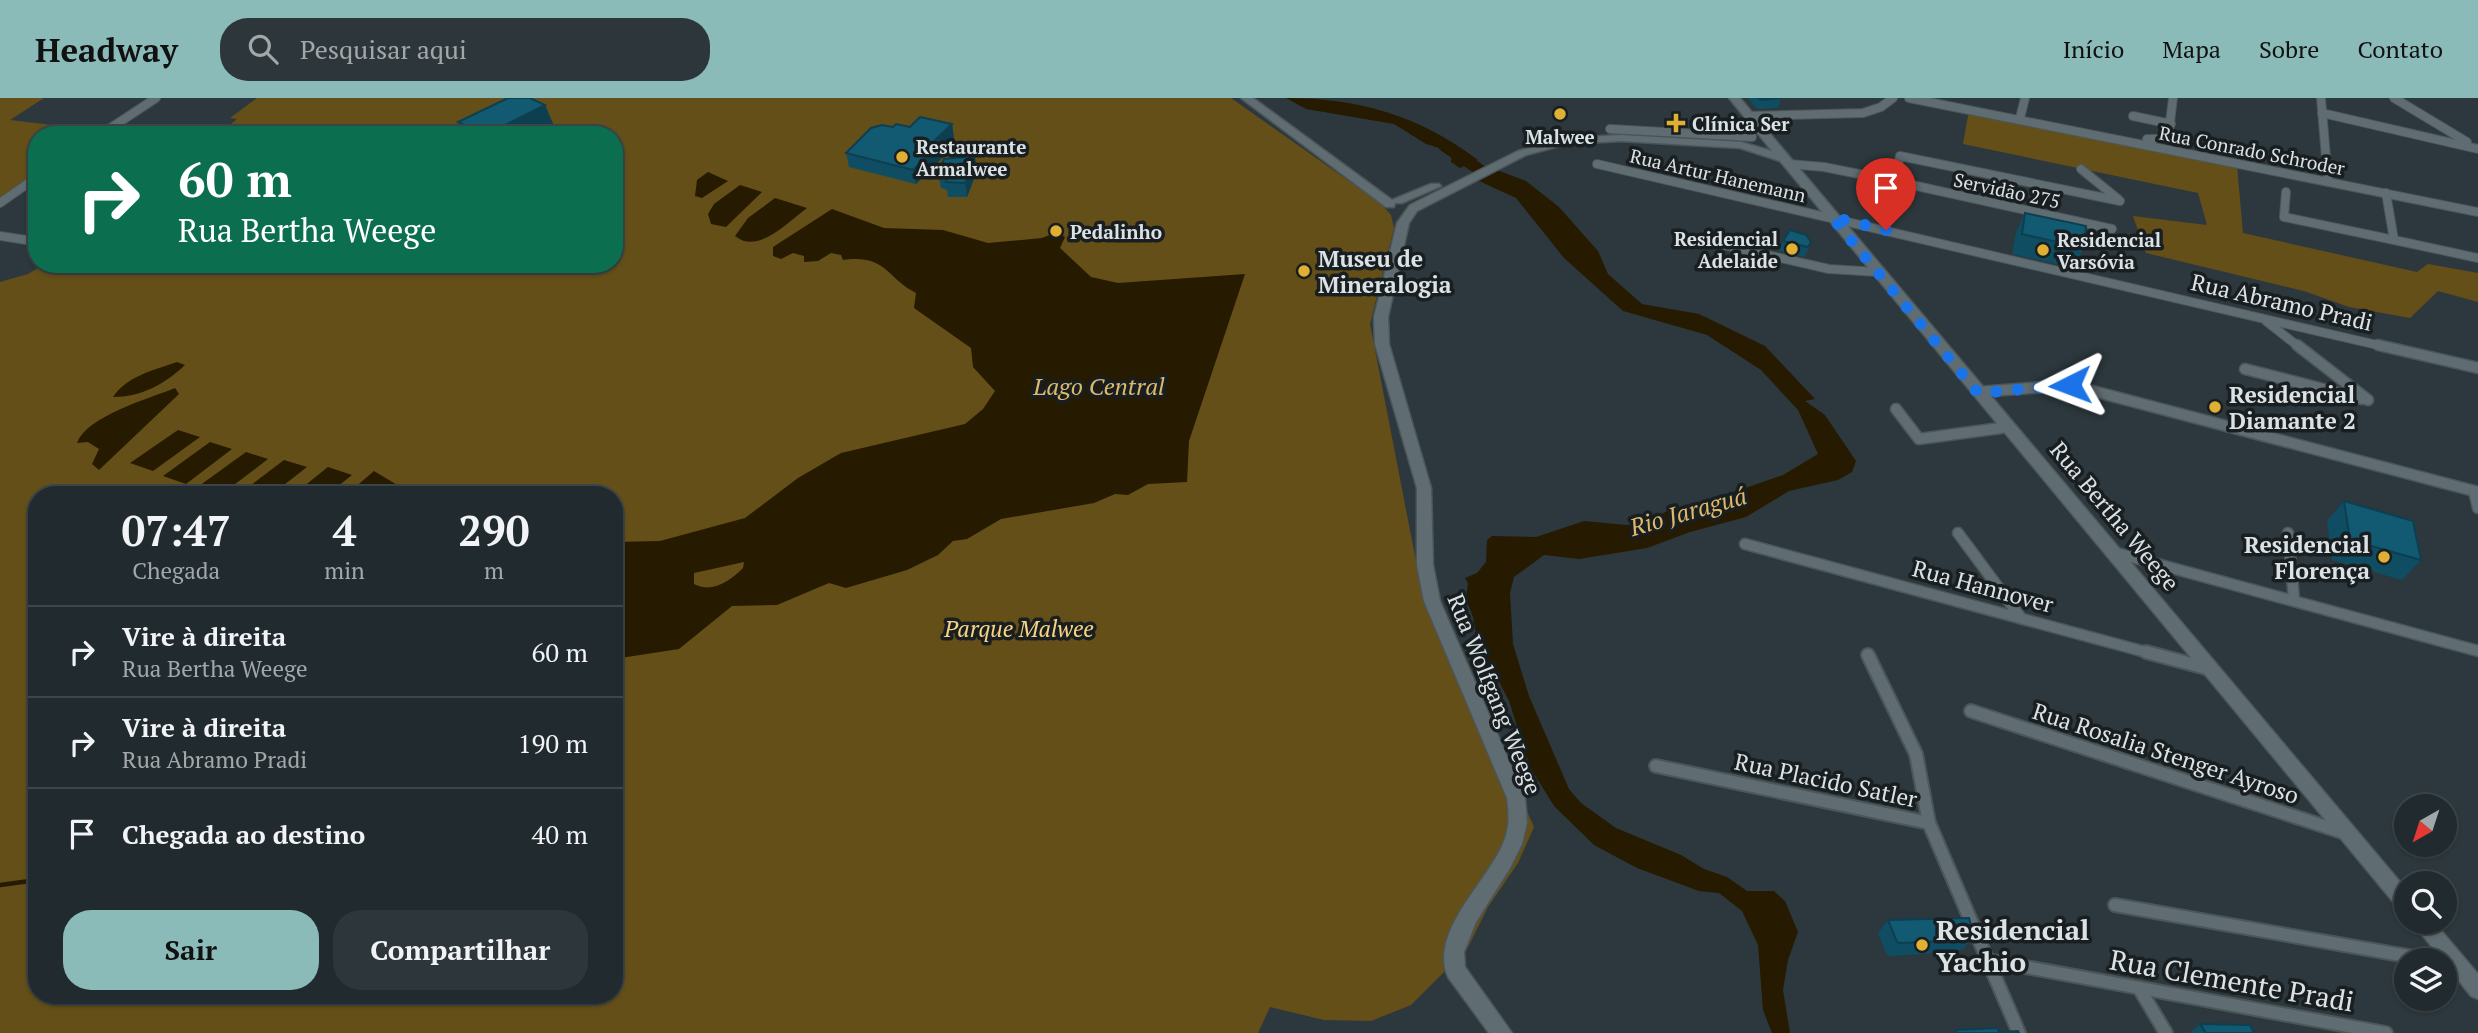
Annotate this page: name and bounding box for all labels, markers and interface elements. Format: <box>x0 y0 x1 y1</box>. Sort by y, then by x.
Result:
search box <box>220 18 710 81</box>
text: Headway <box>35 28 178 71</box>
icon: search <box>244 30 282 68</box>
text: Pesquisar aqui <box>300 32 467 66</box>
text: Início <box>2063 33 2124 65</box>
text: Mapa <box>2162 33 2221 65</box>
text: Sobre <box>2259 33 2319 65</box>
text: Contato <box>2357 33 2443 65</box>
marker: Malwee <box>1552 106 1568 122</box>
place label: Clínica Ser <box>1692 111 1790 136</box>
marker: Clínica Ser <box>1666 113 1686 133</box>
street label: Rua Conrado Schroder <box>2157 120 2348 180</box>
place label: Malwee <box>1525 124 1595 149</box>
place label: Restaurante Armalwee <box>916 134 1026 181</box>
street label: Rua Artur Hanemann <box>1628 143 1808 207</box>
text: 60 m <box>178 146 292 211</box>
marker: Restaurante Armalwee <box>894 149 910 165</box>
icon: right <box>63 154 154 245</box>
pin <box>1856 158 1916 230</box>
street label: Servidão 275 <box>1951 167 2063 213</box>
icon: arrive <box>1867 169 1905 207</box>
text: Rua Bertha Weege <box>178 209 436 251</box>
place label: Pedalinho <box>1070 219 1162 244</box>
marker: Pedalinho <box>1048 223 1064 239</box>
place label: Residencial Adelaide <box>1674 226 1778 273</box>
place label: Residencial Varsóvia <box>2057 227 2161 274</box>
marker: Residencial Adelaide <box>1784 241 1800 257</box>
marker: Residencial Varsóvia <box>2035 242 2051 258</box>
place label: Museu de Mineralogia <box>1318 243 1452 300</box>
marker: Museu de Mineralogia <box>1296 263 1312 279</box>
street label: Rua Abramo Pradi <box>2188 266 2376 338</box>
position arrow <box>2033 348 2107 422</box>
water label: Lago Central <box>1032 370 1165 402</box>
place label: Residencial Diamante 2 <box>2229 379 2356 436</box>
marker: Residencial Diamante 2 <box>2207 399 2223 415</box>
street label: Rua Bertha Weege <box>2043 435 2187 597</box>
water label: Rio Jaraguá <box>1625 479 1750 543</box>
text: 07:47 <box>122 502 231 558</box>
text: 4 <box>333 502 356 558</box>
text: 290 <box>458 502 529 558</box>
place label: Residencial Florença <box>2244 529 2370 586</box>
marker: Residencial Florença <box>2376 549 2392 565</box>
street label: Rua Hannover <box>1909 552 2057 620</box>
text: Chegada <box>132 555 220 586</box>
text: min <box>324 555 365 586</box>
text: m <box>484 555 504 586</box>
street label: Rua Wolfgang Weege <box>1441 589 1549 799</box>
park label: Parque Malwee <box>943 613 1094 644</box>
text: Vire à direita <box>122 619 286 653</box>
icon: right <box>63 633 101 671</box>
text: 60 m <box>532 635 588 669</box>
text: Rua Bertha Weege <box>122 653 308 684</box>
street label: Rua Rosalia Stenger Ayroso <box>2029 695 2303 811</box>
text: Vire à direita <box>122 710 286 744</box>
icon: right <box>63 724 101 762</box>
text: 190 m <box>518 726 588 760</box>
text: Rua Abramo Pradi <box>122 744 307 775</box>
street label: Rua Placido Satler <box>1732 746 1920 815</box>
north arrow <box>2394 794 2457 858</box>
map controls <box>2394 794 2457 1011</box>
icon: arrive <box>63 815 101 853</box>
text: Chegada ao destino <box>122 817 365 851</box>
text: 40 m <box>532 817 588 851</box>
button: search <box>2394 871 2457 934</box>
button: Sair <box>63 910 319 990</box>
button: Compartilhar <box>333 910 588 990</box>
place label: Residencial Yachio <box>1936 911 2089 980</box>
marker: Residencial Yachio <box>1914 937 1930 953</box>
street label: Rua Clemente Pradi <box>2107 940 2357 1020</box>
button: layers <box>2394 948 2457 1011</box>

